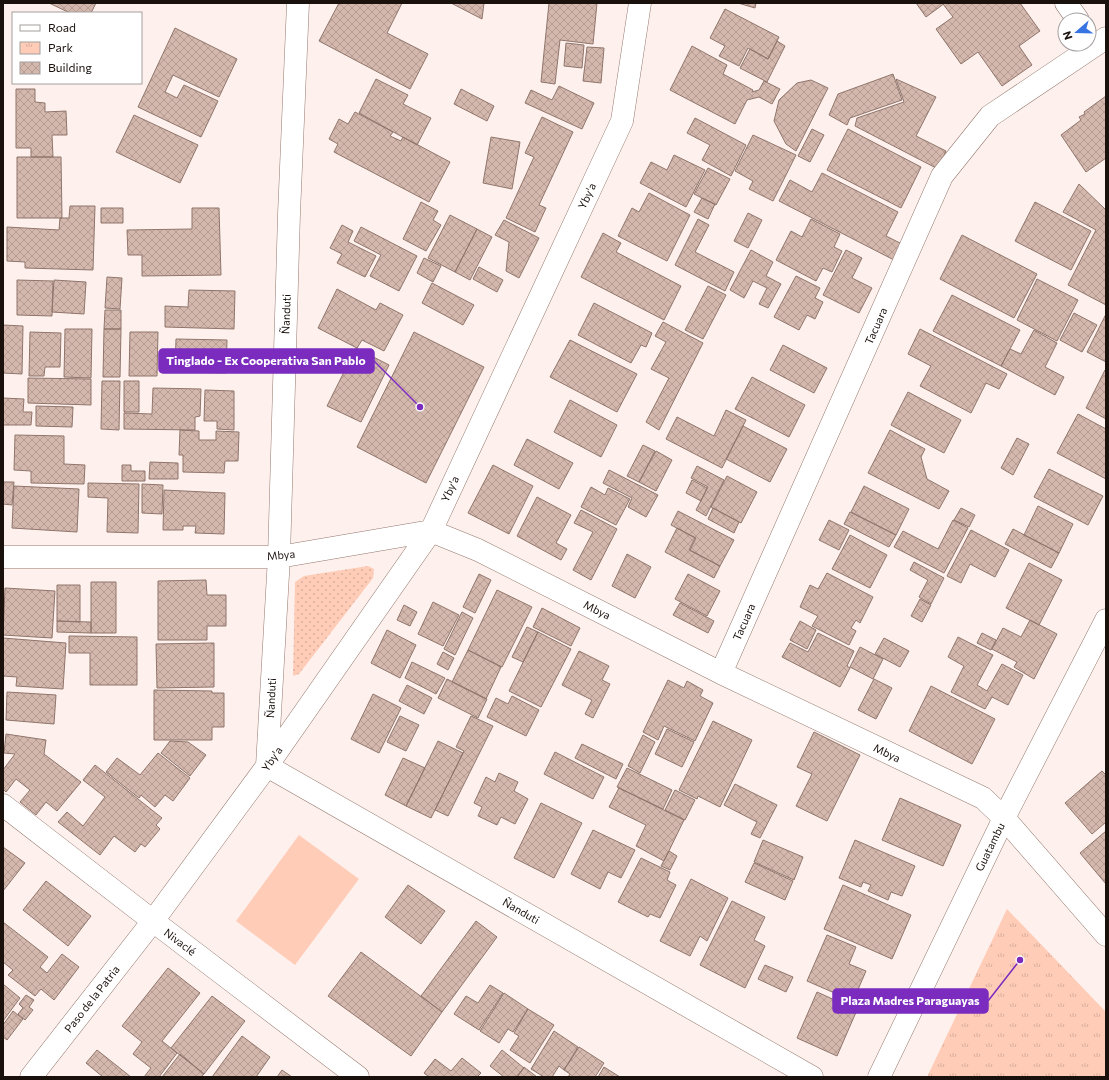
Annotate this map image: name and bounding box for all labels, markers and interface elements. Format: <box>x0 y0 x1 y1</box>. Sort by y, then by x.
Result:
legend <box>12 12 142 84</box>
north arrow <box>1057 12 1097 52</box>
text: Road <box>48 20 76 34</box>
text: N <box>1060 29 1075 42</box>
text: Park <box>48 40 74 54</box>
text: Building <box>48 60 92 74</box>
street label: Yby'a <box>575 181 598 211</box>
street label: Ñanduti <box>278 294 293 334</box>
street label: Tacuara <box>862 305 889 346</box>
callout: Tinglado - Ex Cooperativa San Pablo <box>159 349 374 373</box>
text: Tinglado - Ex Cooperativa San Pablo <box>166 353 366 367</box>
street label: Yby'a <box>438 474 461 504</box>
street label: Mbya <box>266 547 296 562</box>
street label: Mbya <box>582 597 613 622</box>
street label: Tacuara <box>730 601 757 642</box>
street label: Ñanduti <box>263 677 278 718</box>
street label: Mbya <box>872 741 903 765</box>
street label: Yby'a <box>258 744 285 774</box>
street label: Guatambu <box>972 820 1007 873</box>
street label: Ñanduti <box>501 895 542 926</box>
street label: Nivaclé <box>162 925 199 958</box>
street label: Paso de la Patria <box>61 963 122 1035</box>
callout: Plaza Madres Paraguayas <box>833 989 988 1013</box>
text: Plaza Madres Paraguayas <box>840 993 980 1007</box>

